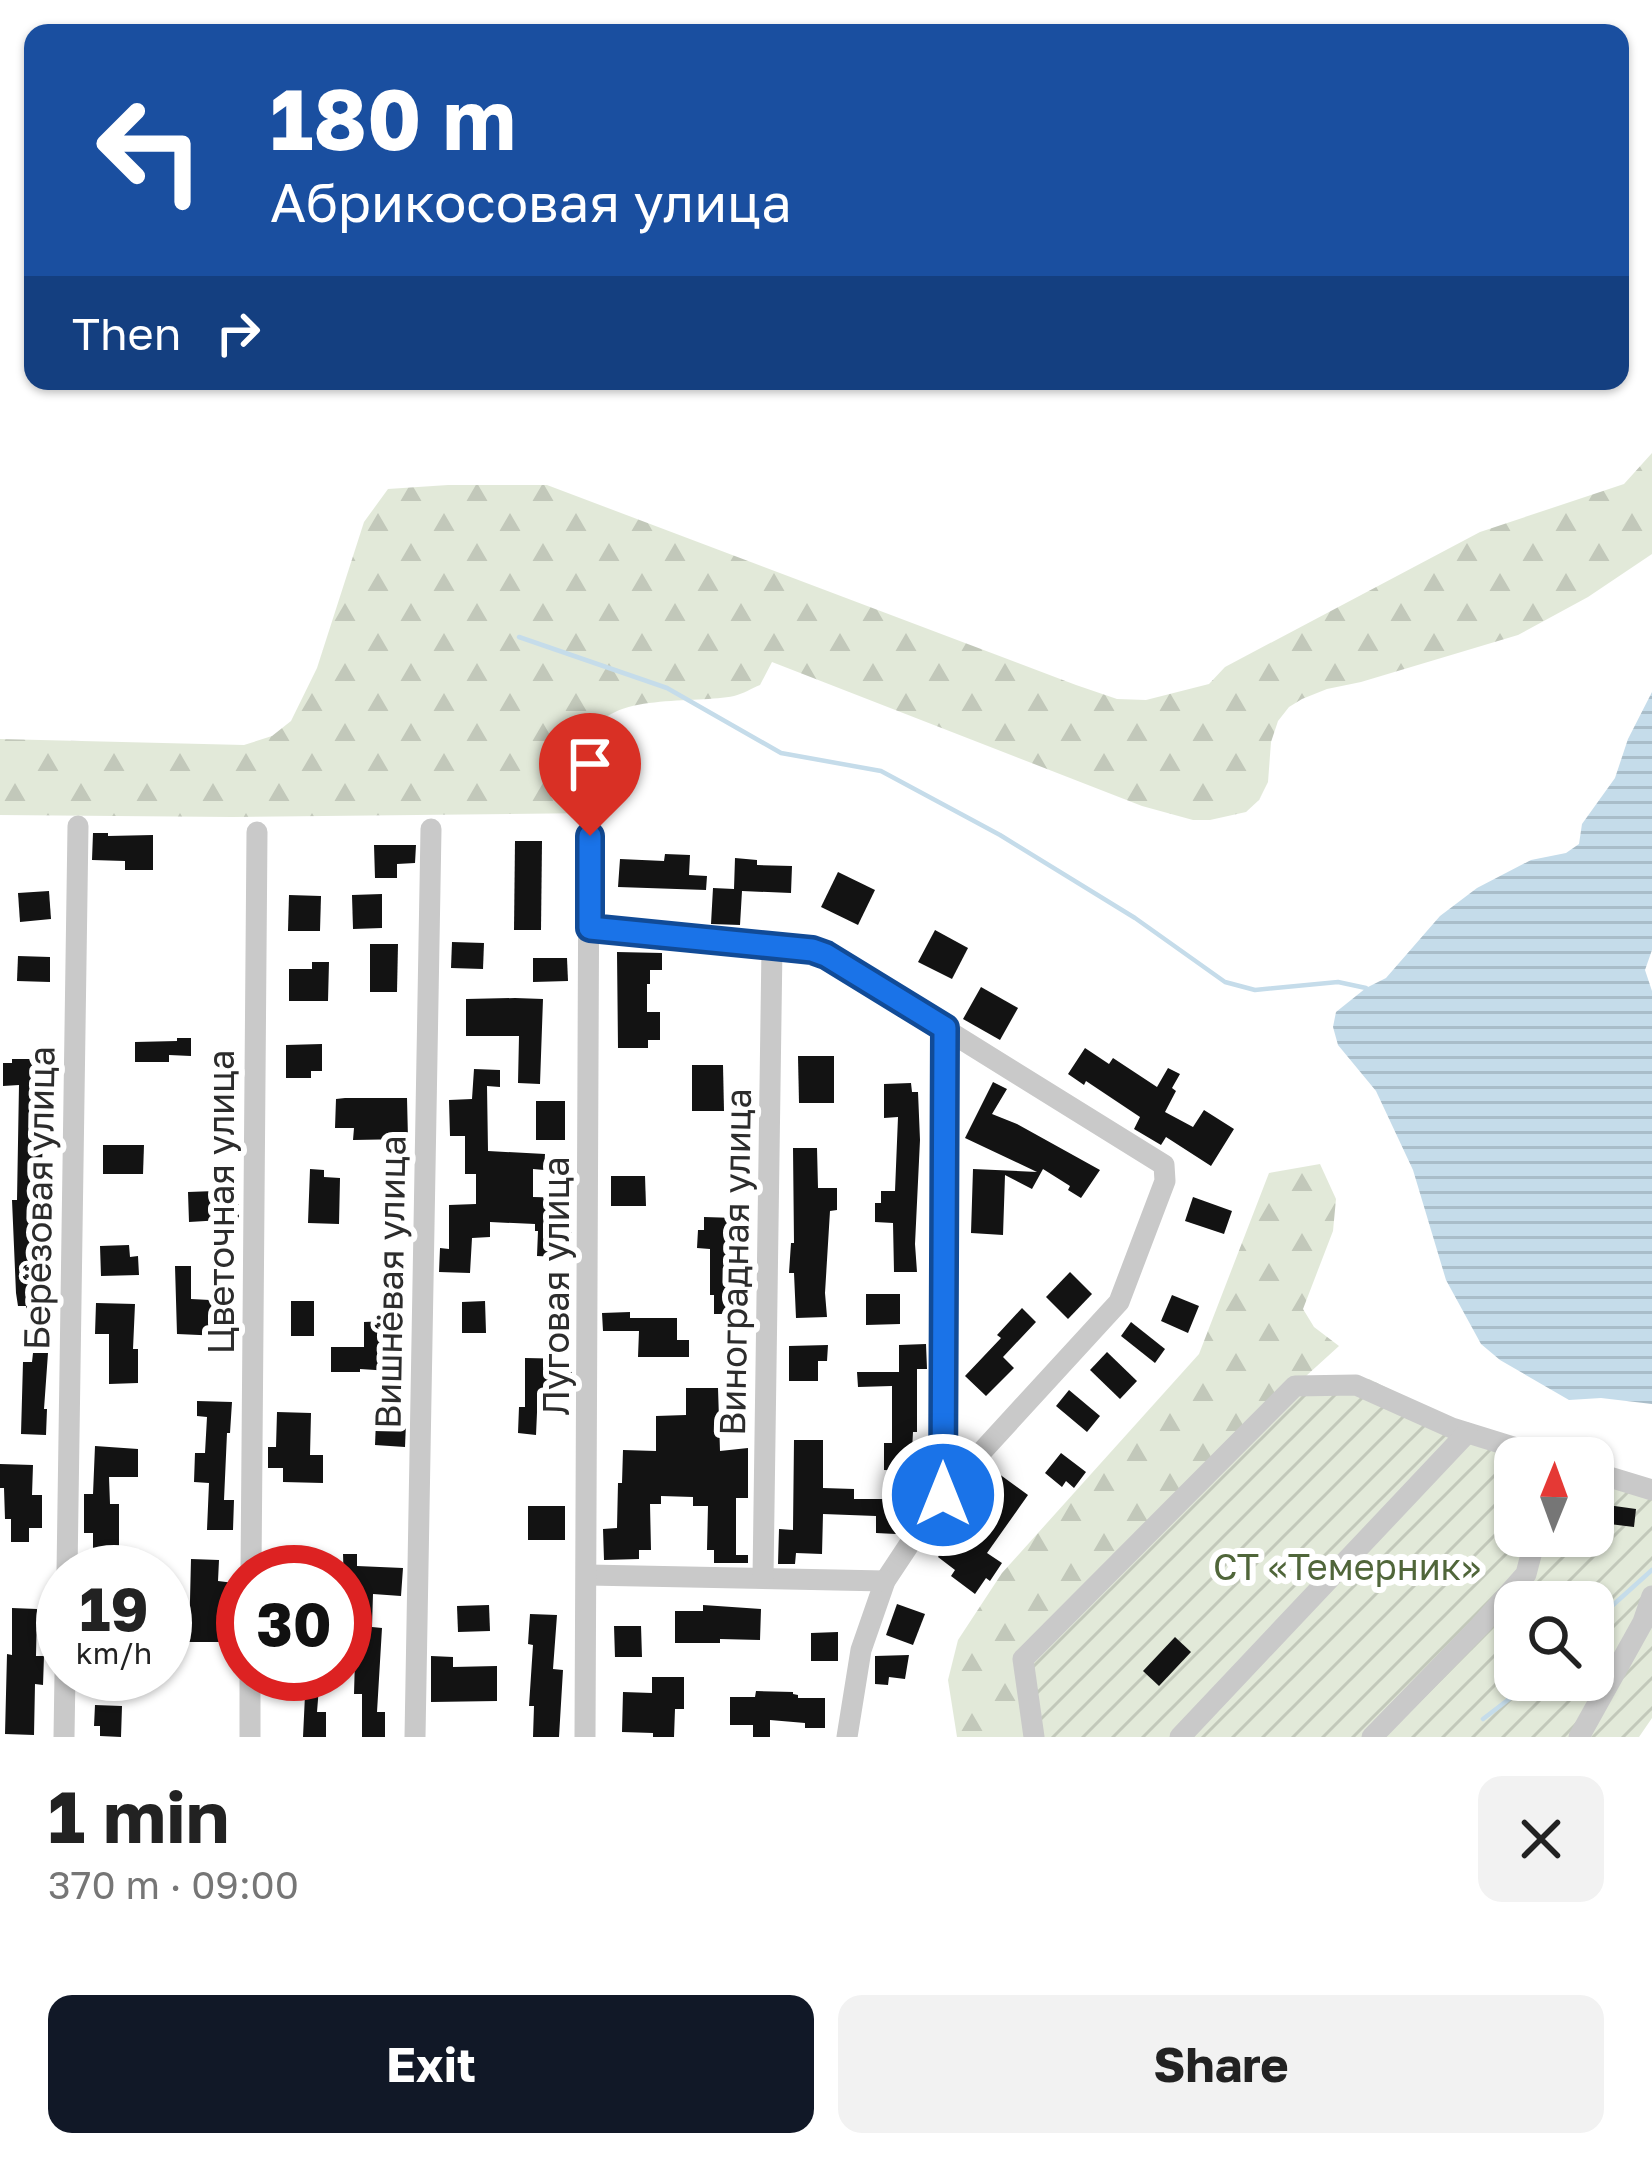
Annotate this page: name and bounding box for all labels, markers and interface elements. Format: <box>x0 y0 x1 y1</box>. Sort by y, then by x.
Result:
text: 180 m <box>270 68 516 168</box>
icon: left <box>72 72 228 228</box>
text: Абрикосовая улица <box>270 169 792 234</box>
icon: right <box>205 300 271 366</box>
text: Then <box>72 306 181 360</box>
pin <box>539 713 641 836</box>
icon: arrive <box>557 731 623 797</box>
street label: Берёзовая улица <box>14 1046 63 1350</box>
street label: Цветочная улица <box>199 1050 242 1354</box>
street label: Виноградная улица <box>710 1088 759 1436</box>
street label: Вишнёвая улица <box>365 1135 414 1429</box>
street label: Луговая улица <box>534 1156 577 1416</box>
position arrow <box>880 1432 1006 1558</box>
north arrow <box>1494 1437 1614 1557</box>
map controls <box>1494 1437 1614 1701</box>
speed limit sign: 30 <box>216 1545 372 1701</box>
park label: СТ «Темерник» <box>1213 1545 1481 1588</box>
text: 19 <box>79 1572 148 1644</box>
button: search <box>1494 1581 1614 1701</box>
text: km/h <box>76 1635 152 1671</box>
text: 1 min <box>48 1772 229 1859</box>
button: close <box>1478 1776 1604 1902</box>
text: 370 m · 09:00 <box>48 1861 299 1908</box>
button: Exit <box>48 1995 814 2133</box>
button: Share <box>838 1995 1604 2133</box>

